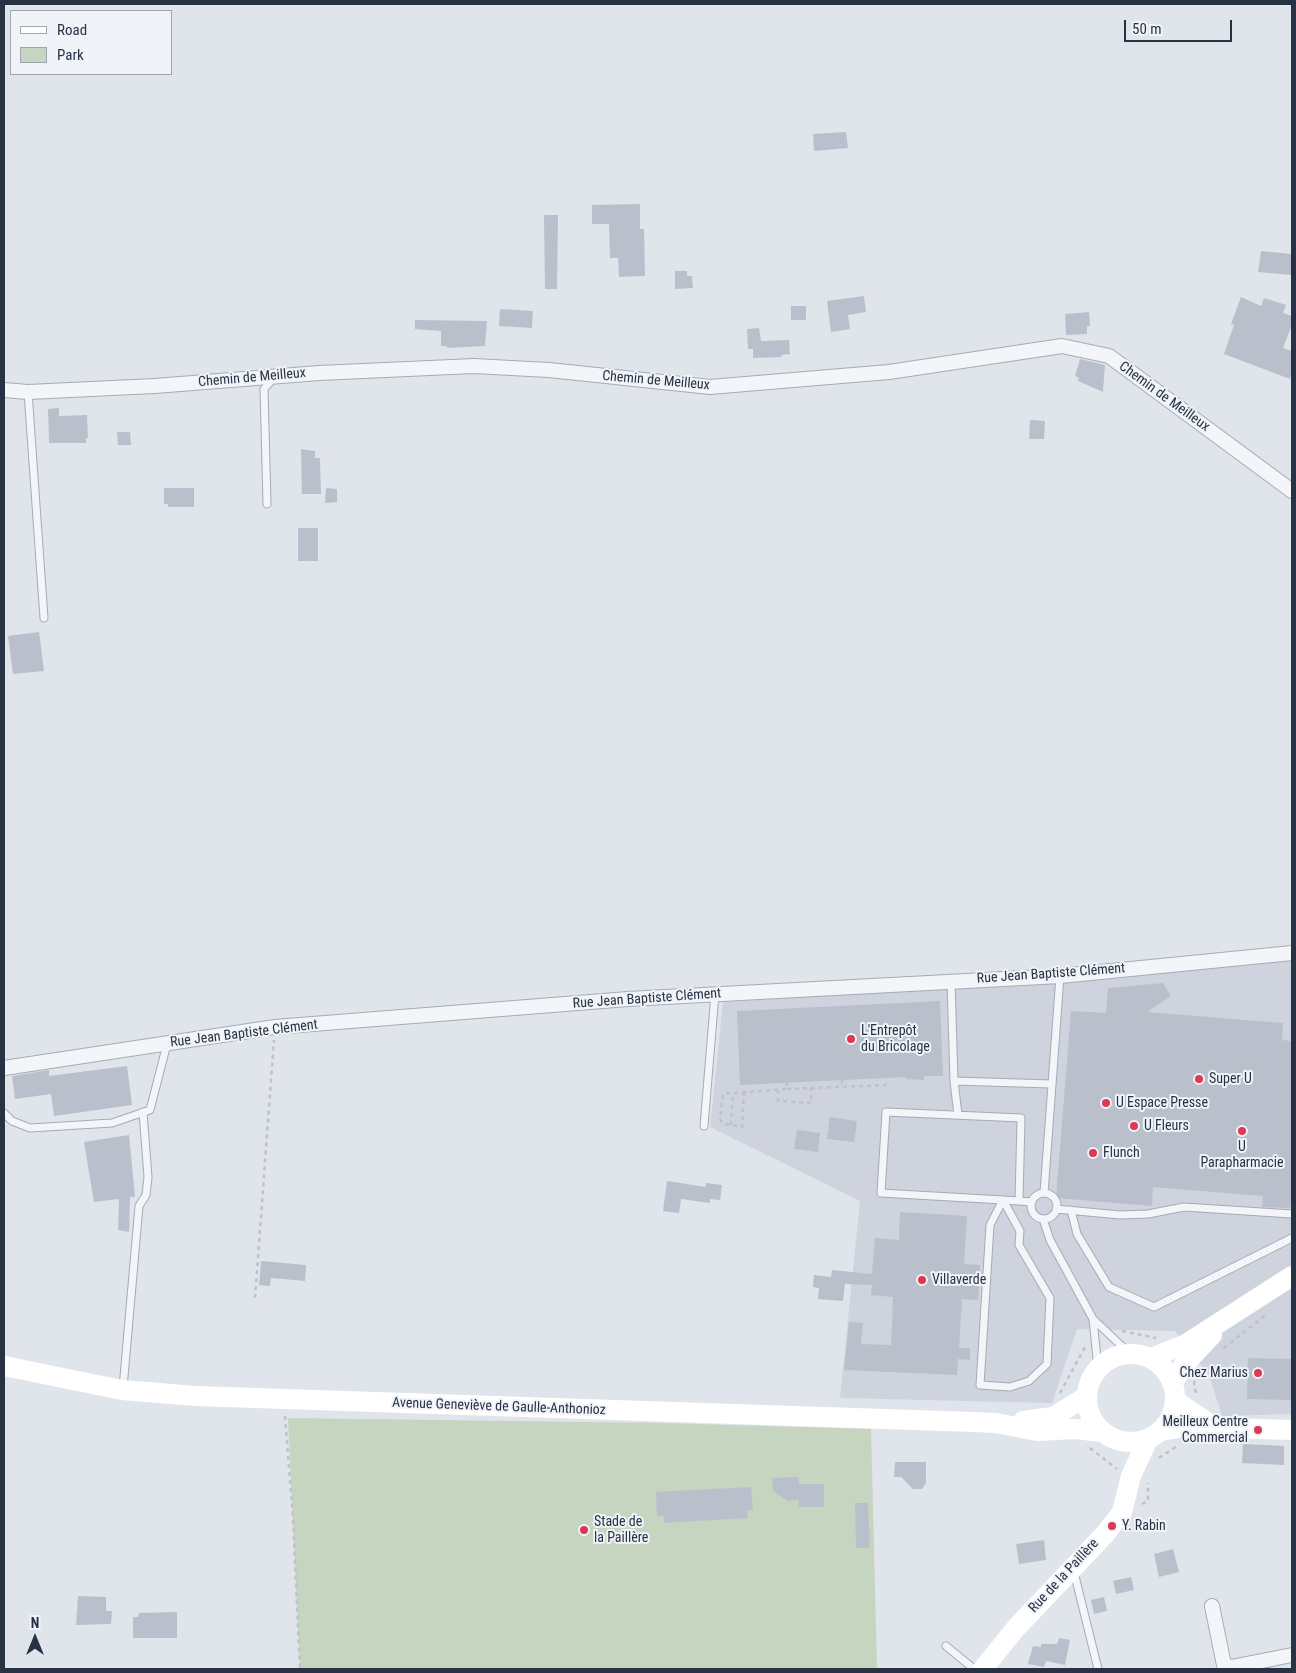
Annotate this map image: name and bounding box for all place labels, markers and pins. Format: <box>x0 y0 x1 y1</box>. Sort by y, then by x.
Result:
place label: L'Entrepôt du Bricolage <box>861 1023 930 1056</box>
marker: L'Entrepôt du Bricolage <box>845 1033 857 1045</box>
place label: Super U <box>1209 1071 1252 1087</box>
marker: Super U <box>1193 1073 1205 1085</box>
place label: U Espace Presse <box>1116 1095 1208 1111</box>
marker: U Espace Presse <box>1100 1097 1112 1109</box>
place label: U Fleurs <box>1144 1118 1189 1134</box>
marker: U Fleurs <box>1128 1120 1140 1132</box>
marker: U Parapharmacie <box>1236 1125 1248 1137</box>
place label: U Parapharmacie <box>1200 1139 1284 1172</box>
place label: Flunch <box>1103 1145 1140 1161</box>
marker: Flunch <box>1087 1147 1099 1159</box>
place label: Villaverde <box>932 1272 986 1288</box>
marker: Villaverde <box>916 1274 928 1286</box>
place label: Chez Marius <box>1179 1365 1248 1381</box>
marker: Chez Marius <box>1252 1367 1264 1379</box>
place label: Meilleux Centre Commercial <box>1162 1414 1248 1446</box>
marker: Meilleux Centre Commercial <box>1252 1424 1264 1436</box>
place label: Stade de la Paillère <box>594 1514 648 1546</box>
place label: Y. Rabin <box>1122 1518 1166 1534</box>
marker: Y. Rabin <box>1106 1520 1118 1532</box>
marker: Stade de la Paillère <box>578 1524 590 1536</box>

